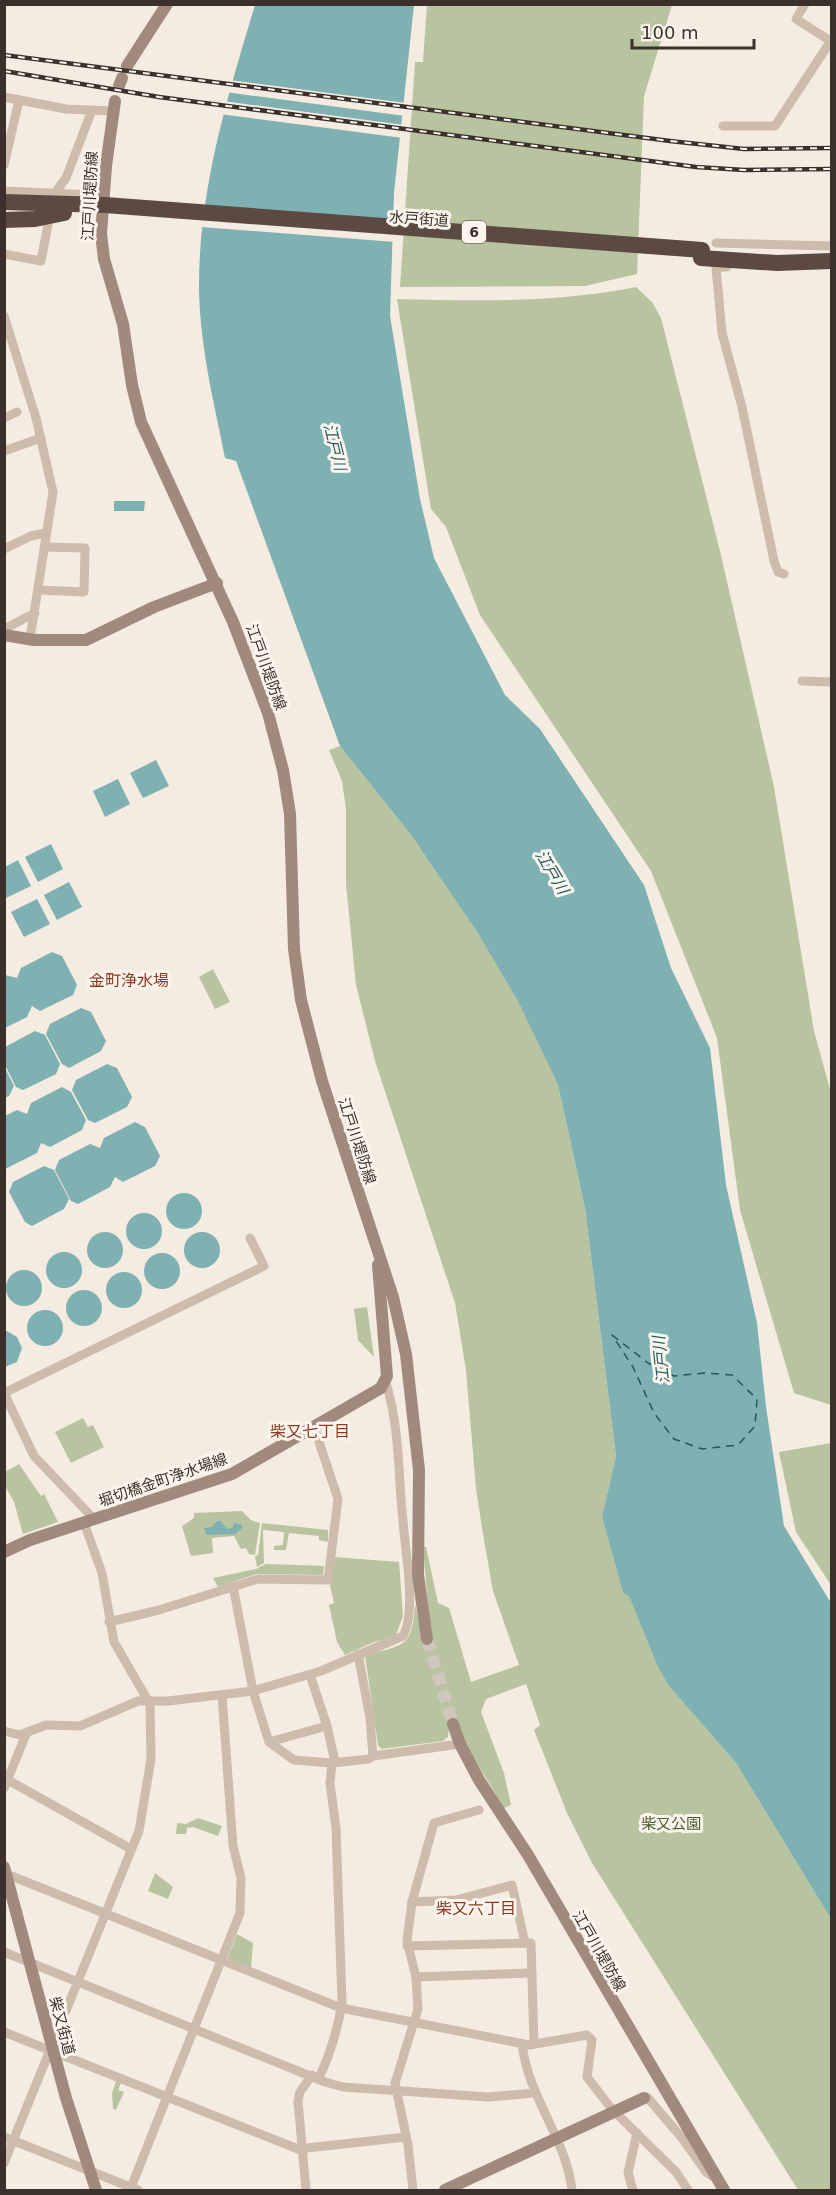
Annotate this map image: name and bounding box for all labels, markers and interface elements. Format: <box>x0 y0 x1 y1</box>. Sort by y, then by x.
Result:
scale bar <box>632 12 754 50</box>
text: 100 m <box>641 22 699 43</box>
street label: 江戸川堤防線 <box>79 151 101 241</box>
street label: 水戸街道 <box>388 208 450 230</box>
road number: 6 <box>462 221 486 243</box>
water label: 江戸川 <box>320 421 351 475</box>
street label: 江戸川堤防線 <box>242 622 290 712</box>
water label: 江戸川 <box>531 847 574 899</box>
district label: 金町浄水場 <box>89 971 169 990</box>
street label: 江戸川堤防線 <box>335 1095 379 1187</box>
water label: 江戸川 <box>649 1333 673 1385</box>
district label: 柴又七丁目 <box>270 1422 350 1441</box>
street label: 堀切橋金町浄水場線 <box>96 1450 230 1510</box>
park label: 柴又公園 <box>641 1815 701 1833</box>
district label: 柴又六丁目 <box>436 1899 516 1918</box>
street label: 江戸川堤防線 <box>569 1908 629 1994</box>
street label: 柴又街道 <box>46 1995 78 2057</box>

